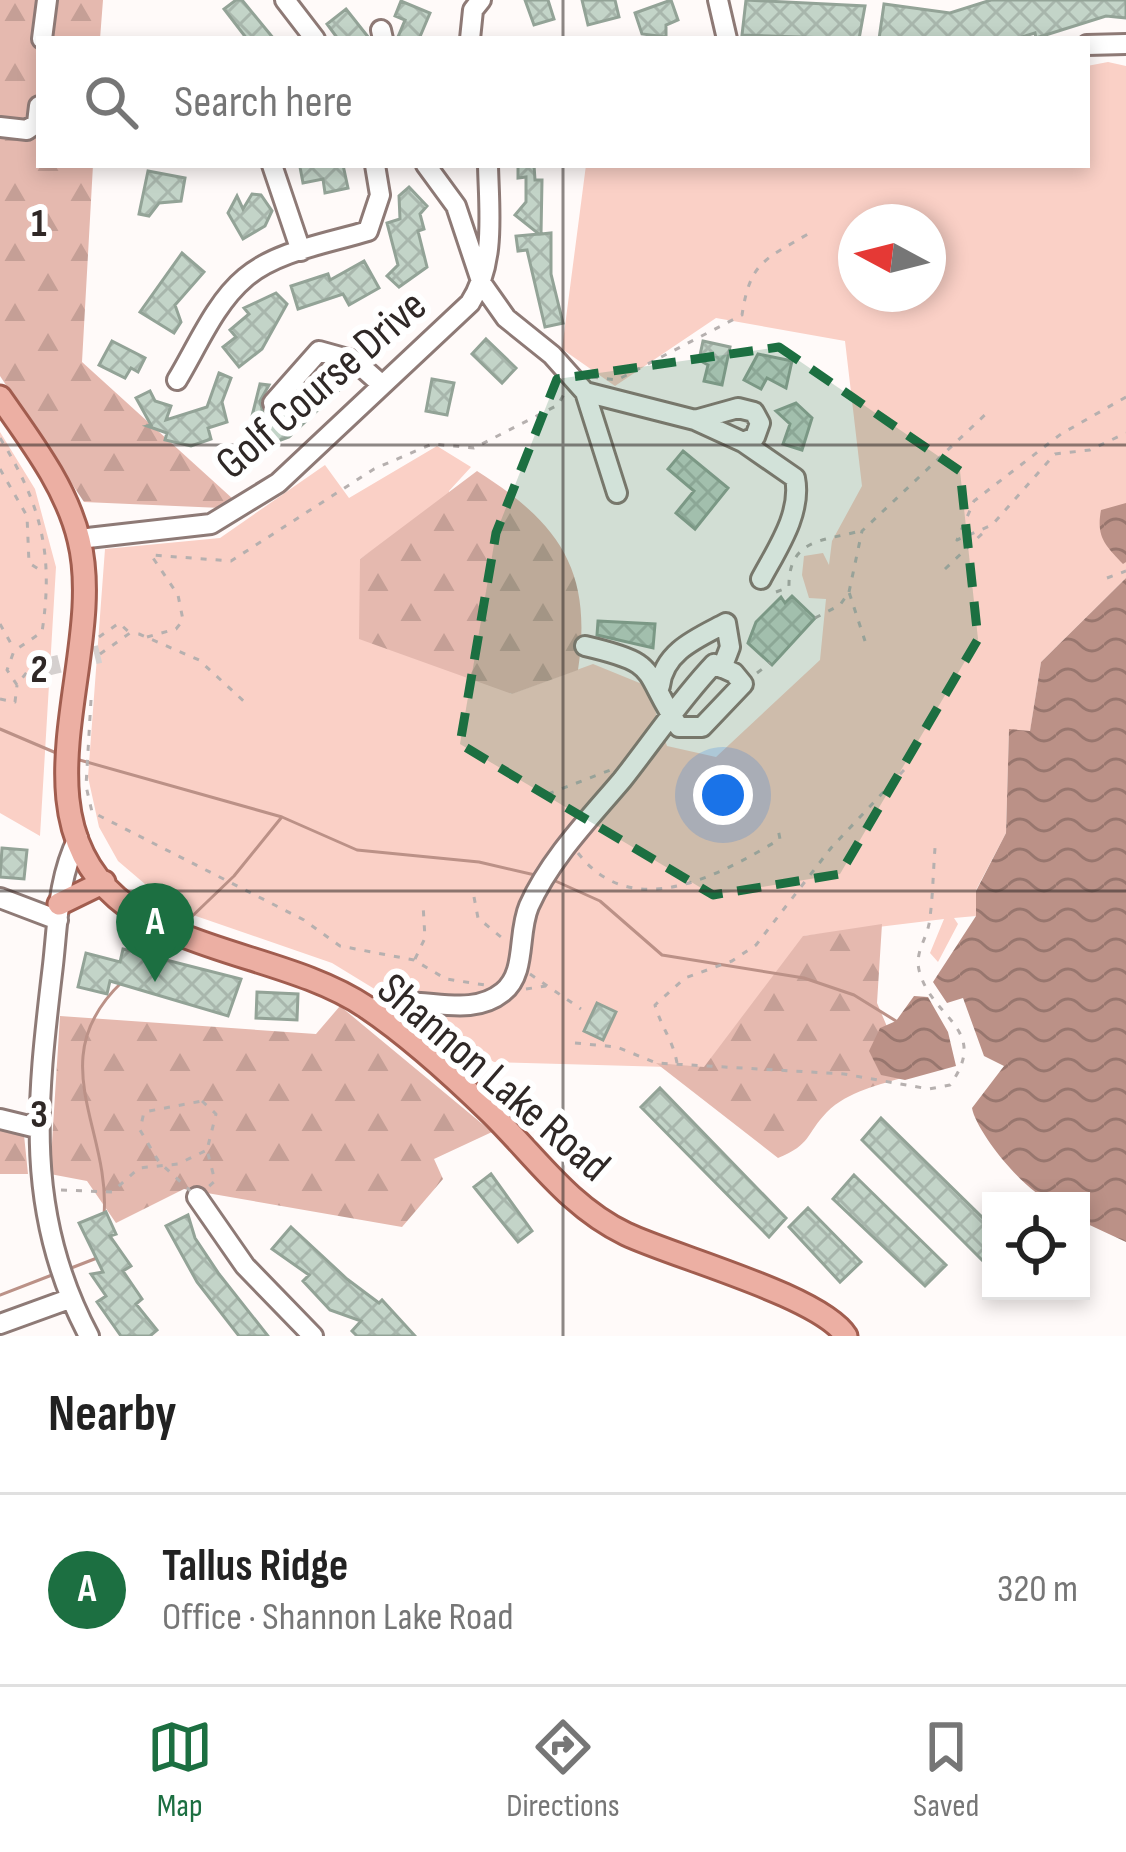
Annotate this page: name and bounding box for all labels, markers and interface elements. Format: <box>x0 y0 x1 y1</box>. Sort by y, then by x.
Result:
search box <box>36 36 1090 168</box>
icon: search <box>78 69 144 135</box>
text: Search here <box>174 75 353 130</box>
text: 1 <box>31 201 47 248</box>
north arrow <box>838 204 946 312</box>
street label: Golf Course Drive <box>205 279 438 491</box>
text: 2 <box>30 647 48 694</box>
your location <box>693 765 753 825</box>
pin: A <box>116 883 194 982</box>
street label: Shannon Lake Road <box>366 962 621 1194</box>
text: 3 <box>30 1092 48 1139</box>
map controls <box>982 1192 1090 1300</box>
button: locate <box>982 1192 1090 1300</box>
text: Nearby <box>48 1384 177 1445</box>
text: Tallus Ridge <box>162 1539 348 1594</box>
text: A <box>78 1566 96 1613</box>
text: 320 m <box>997 1566 1078 1613</box>
text: Office · Shannon Lake Road <box>162 1594 514 1641</box>
tab: Map <box>147 1714 213 1826</box>
tab: Directions <box>506 1714 620 1826</box>
tab: Saved <box>913 1714 979 1826</box>

